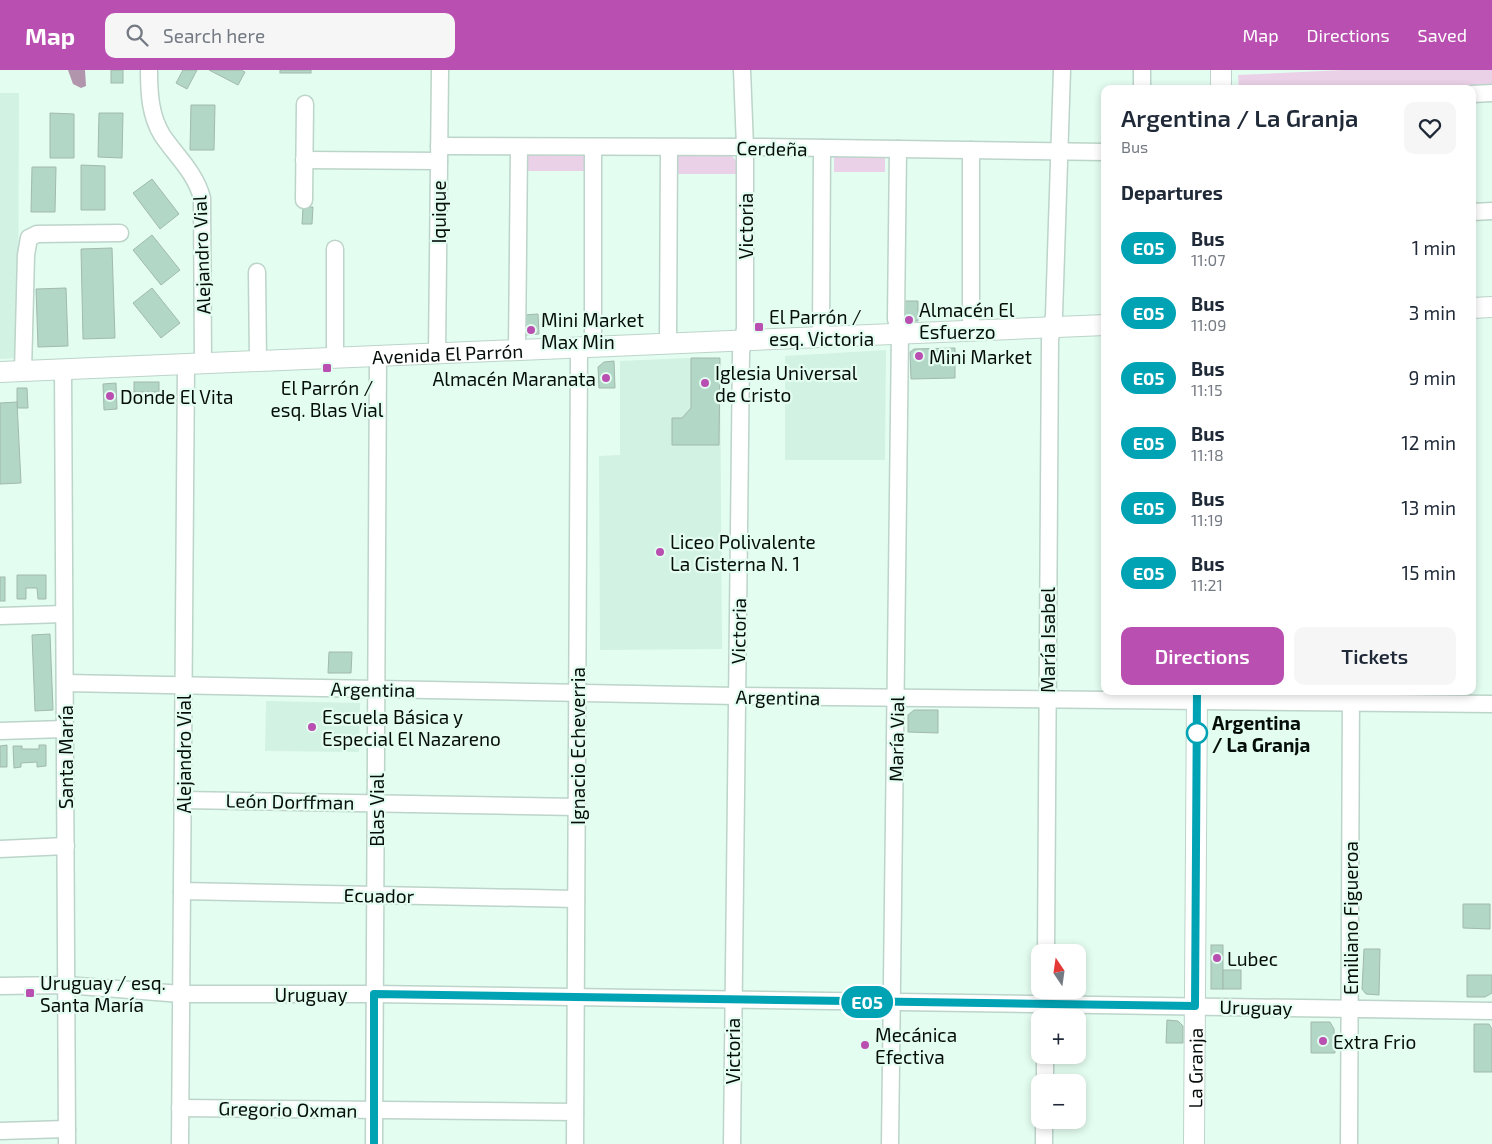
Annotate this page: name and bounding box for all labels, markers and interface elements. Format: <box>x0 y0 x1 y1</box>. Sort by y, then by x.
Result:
search box <box>105 13 455 58</box>
text: Map <box>25 21 75 50</box>
icon: search <box>123 21 151 49</box>
text: Search here <box>163 24 265 47</box>
text: Map <box>1242 24 1279 46</box>
text: Directions <box>1307 24 1390 46</box>
text: Saved <box>1418 24 1467 46</box>
button: heart <box>1404 102 1456 154</box>
text: Argentina / La Granja <box>1121 103 1359 132</box>
street label: Cerdeña <box>736 136 808 160</box>
text: Bus <box>1121 137 1148 156</box>
street label: Iquique <box>427 180 450 244</box>
text: Departures <box>1121 181 1223 204</box>
street label: Victoria <box>734 193 757 259</box>
street label: Alejandro Vial <box>187 195 215 315</box>
text: Bus <box>1191 227 1225 250</box>
text: 1 min <box>1412 236 1456 259</box>
text: E05 <box>1133 237 1164 259</box>
text: 11:07 <box>1191 250 1225 269</box>
text: Bus <box>1191 292 1225 315</box>
place label: Almacén El Esfuerzo <box>919 298 1015 343</box>
text: 3 min <box>1409 301 1456 324</box>
text: E05 <box>1133 302 1164 324</box>
place label: El Parrón / esq. Victoria <box>769 305 874 350</box>
place label: Mini Market Max Min <box>541 308 644 353</box>
marker: Almacén El Esfuerzo <box>903 314 915 326</box>
text: 11:09 <box>1191 315 1226 334</box>
marker: El Parrón / esq. Victoria <box>753 321 765 333</box>
marker: Mini Market Max Min <box>525 324 537 336</box>
street label: Avenida El Parrón <box>371 338 524 368</box>
place label: Mini Market <box>929 345 1032 368</box>
marker: Mini Market <box>913 350 925 362</box>
text: Bus <box>1191 357 1225 380</box>
place label: Iglesia Universal de Cristo <box>715 361 858 406</box>
marker: El Parrón / esq. Blas Vial <box>321 362 333 374</box>
text: 9 min <box>1408 366 1456 389</box>
place label: Almacén Maranata <box>433 367 596 390</box>
text: E05 <box>1133 367 1164 389</box>
marker: Almacén Maranata <box>600 372 612 384</box>
place label: El Parrón / esq. Blas Vial <box>271 376 384 421</box>
marker: Iglesia Universal de Cristo <box>699 377 711 389</box>
text: 11:15 <box>1191 380 1222 399</box>
place label: Donde El Vita <box>120 385 233 408</box>
marker: Donde El Vita <box>104 390 116 402</box>
text: Bus <box>1191 422 1225 445</box>
text: 12 min <box>1401 431 1456 454</box>
text: E05 <box>1133 432 1164 454</box>
text: 11:18 <box>1191 445 1224 464</box>
text: Bus <box>1191 487 1225 510</box>
text: 13 min <box>1401 496 1456 519</box>
text: E05 <box>1133 497 1164 519</box>
text: 11:19 <box>1191 510 1223 529</box>
place label: Liceo Polivalente La Cisterna N. 1 <box>670 530 816 575</box>
marker: Liceo Polivalente La Cisterna N. 1 <box>654 546 666 558</box>
text: Bus <box>1191 552 1225 575</box>
text: 15 min <box>1402 561 1456 584</box>
text: E05 <box>1133 562 1164 584</box>
text: 11:21 <box>1191 575 1223 594</box>
street label: María Isabel <box>1036 587 1059 693</box>
street label: Victoria <box>726 598 750 664</box>
button: Directions <box>1121 627 1284 685</box>
button: Tickets <box>1294 627 1456 685</box>
street label: Ignacio Echeverria <box>566 667 589 825</box>
street label: Argentina <box>331 677 415 701</box>
street label: Argentina <box>736 685 820 709</box>
street label: Alejandro Vial <box>172 694 195 814</box>
street label: María Vial <box>884 695 908 782</box>
street label: Santa María <box>54 705 77 809</box>
place label: Escuela Básica y Especial El Nazareno <box>322 705 501 750</box>
place label: Argentina / La Granja <box>1212 711 1310 756</box>
marker: Escuela Básica y Especial El Nazareno <box>306 721 318 733</box>
marker: Argentina / La Granja <box>1186 722 1208 744</box>
street label: Blas Vial <box>365 773 388 847</box>
street label: León Dorffman <box>225 788 355 814</box>
street label: Emiliano Figueroa <box>1339 841 1362 995</box>
street label: Ecuador <box>344 883 415 907</box>
north arrow <box>1031 944 1086 999</box>
map controls <box>1031 944 1086 1129</box>
place label: Lubec <box>1227 947 1278 970</box>
marker: Lubec <box>1211 952 1223 964</box>
place label: Uruguay / esq. Santa María <box>40 971 166 1016</box>
street label: Uruguay <box>274 983 348 1006</box>
line badge: E05 <box>838 986 896 1018</box>
marker: Uruguay / esq. Santa María <box>24 987 36 999</box>
text: E05 <box>851 991 883 1013</box>
street label: Uruguay <box>1219 995 1293 1019</box>
button: + <box>1031 1009 1086 1064</box>
street label: Victoria <box>721 1018 744 1084</box>
place label: Mecánica Efectiva <box>875 1023 957 1068</box>
street label: La Granja <box>1183 1028 1206 1108</box>
place label: Extra Frio <box>1333 1030 1416 1053</box>
marker: Extra Frio <box>1317 1035 1329 1047</box>
marker: Mecánica Efectiva <box>859 1039 871 1051</box>
button: − <box>1031 1074 1086 1129</box>
street label: Gregorio Oxman <box>218 1096 358 1122</box>

